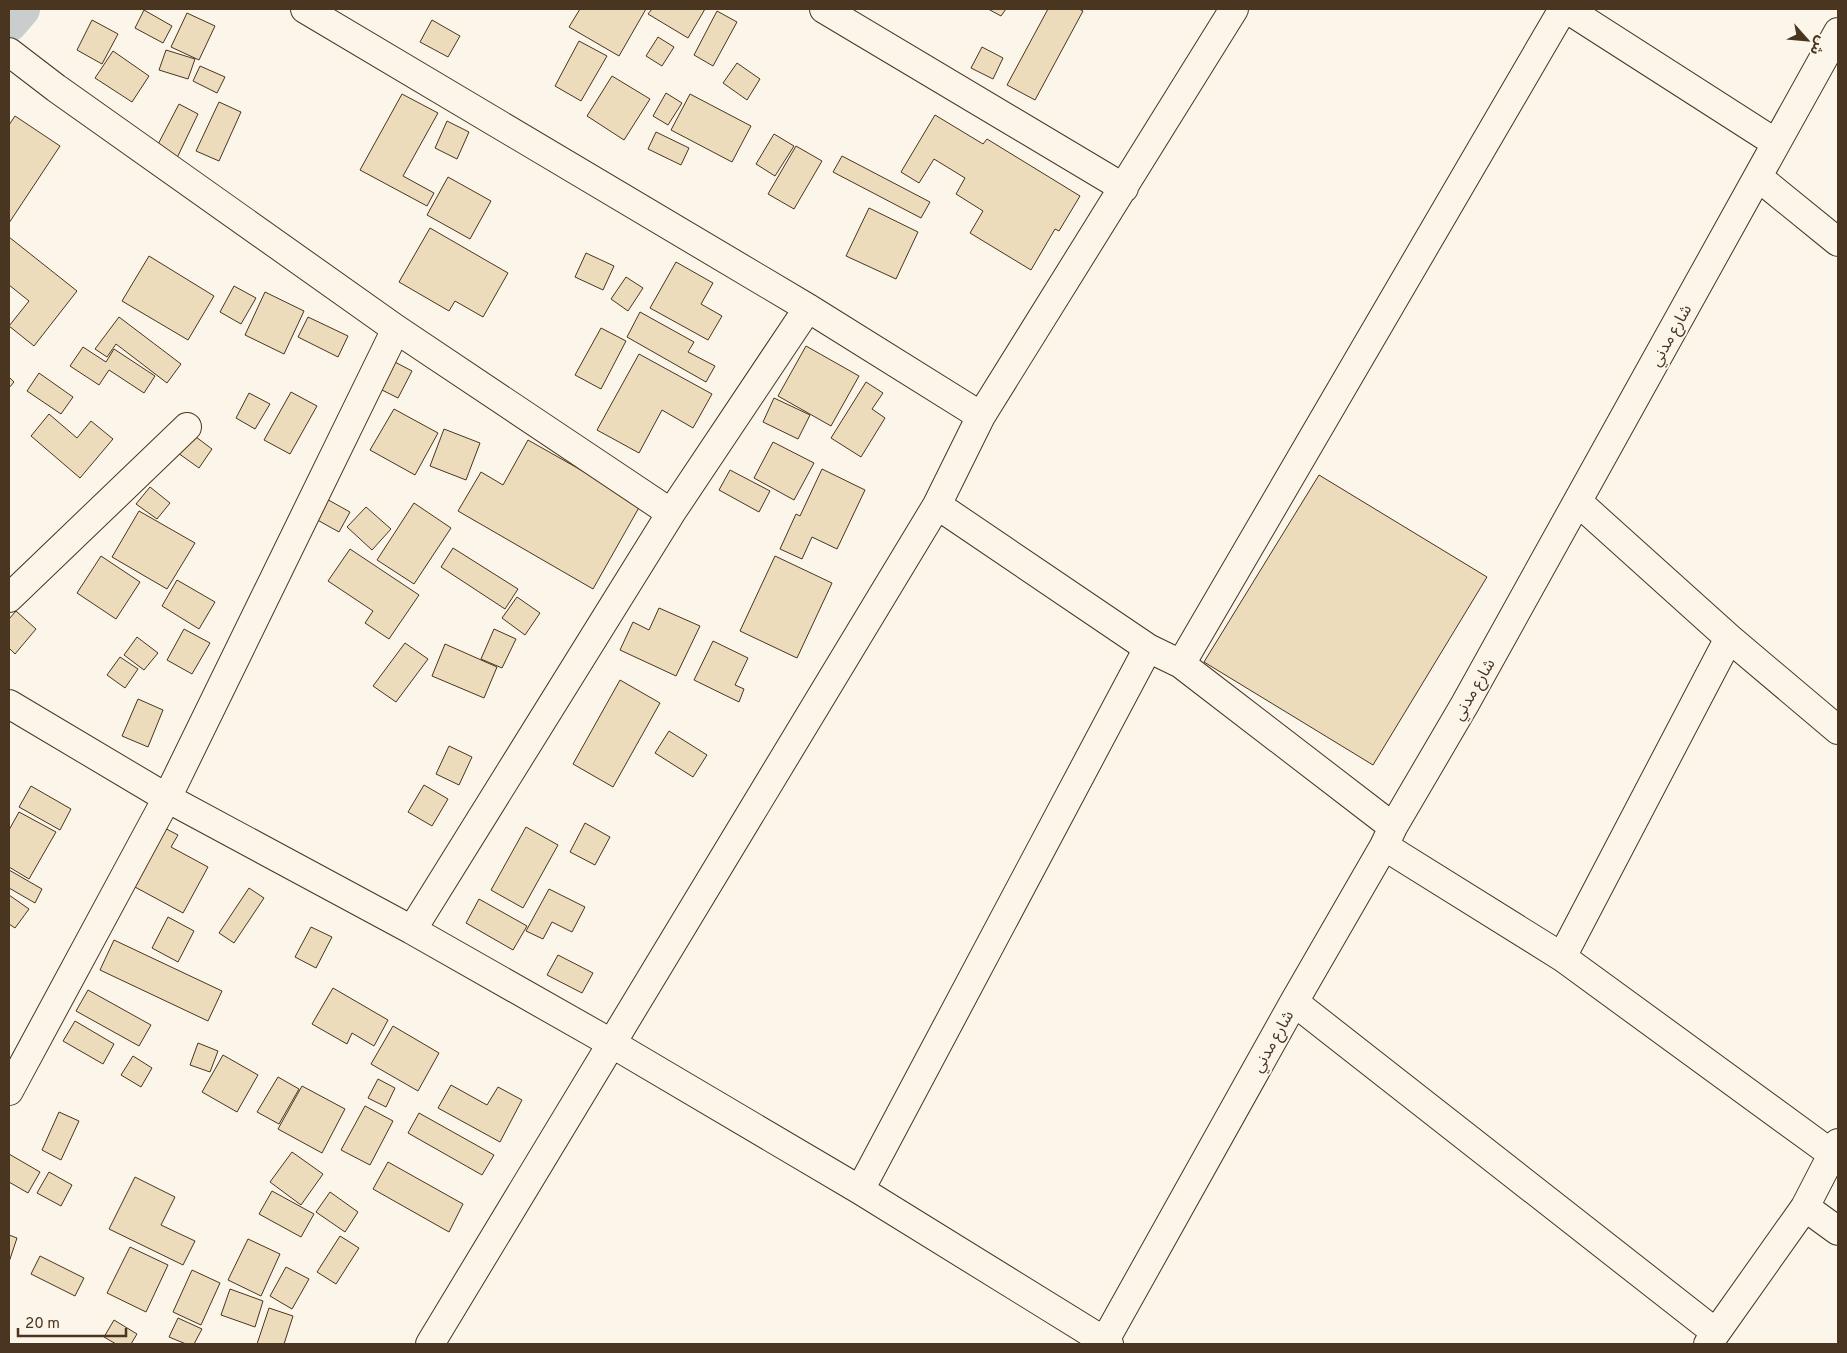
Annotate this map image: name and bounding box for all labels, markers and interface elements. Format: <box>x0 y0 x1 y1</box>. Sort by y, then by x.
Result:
north arrow <box>1782 15 1832 65</box>
text: ش <box>1805 33 1829 58</box>
street label: شارع مدني <box>1647 301 1698 371</box>
street label: شارع مدني <box>1449 656 1501 725</box>
street label: شارع مدني <box>1249 1007 1300 1077</box>
scale bar <box>18 1306 125 1338</box>
text: 20 m <box>25 1315 60 1334</box>

